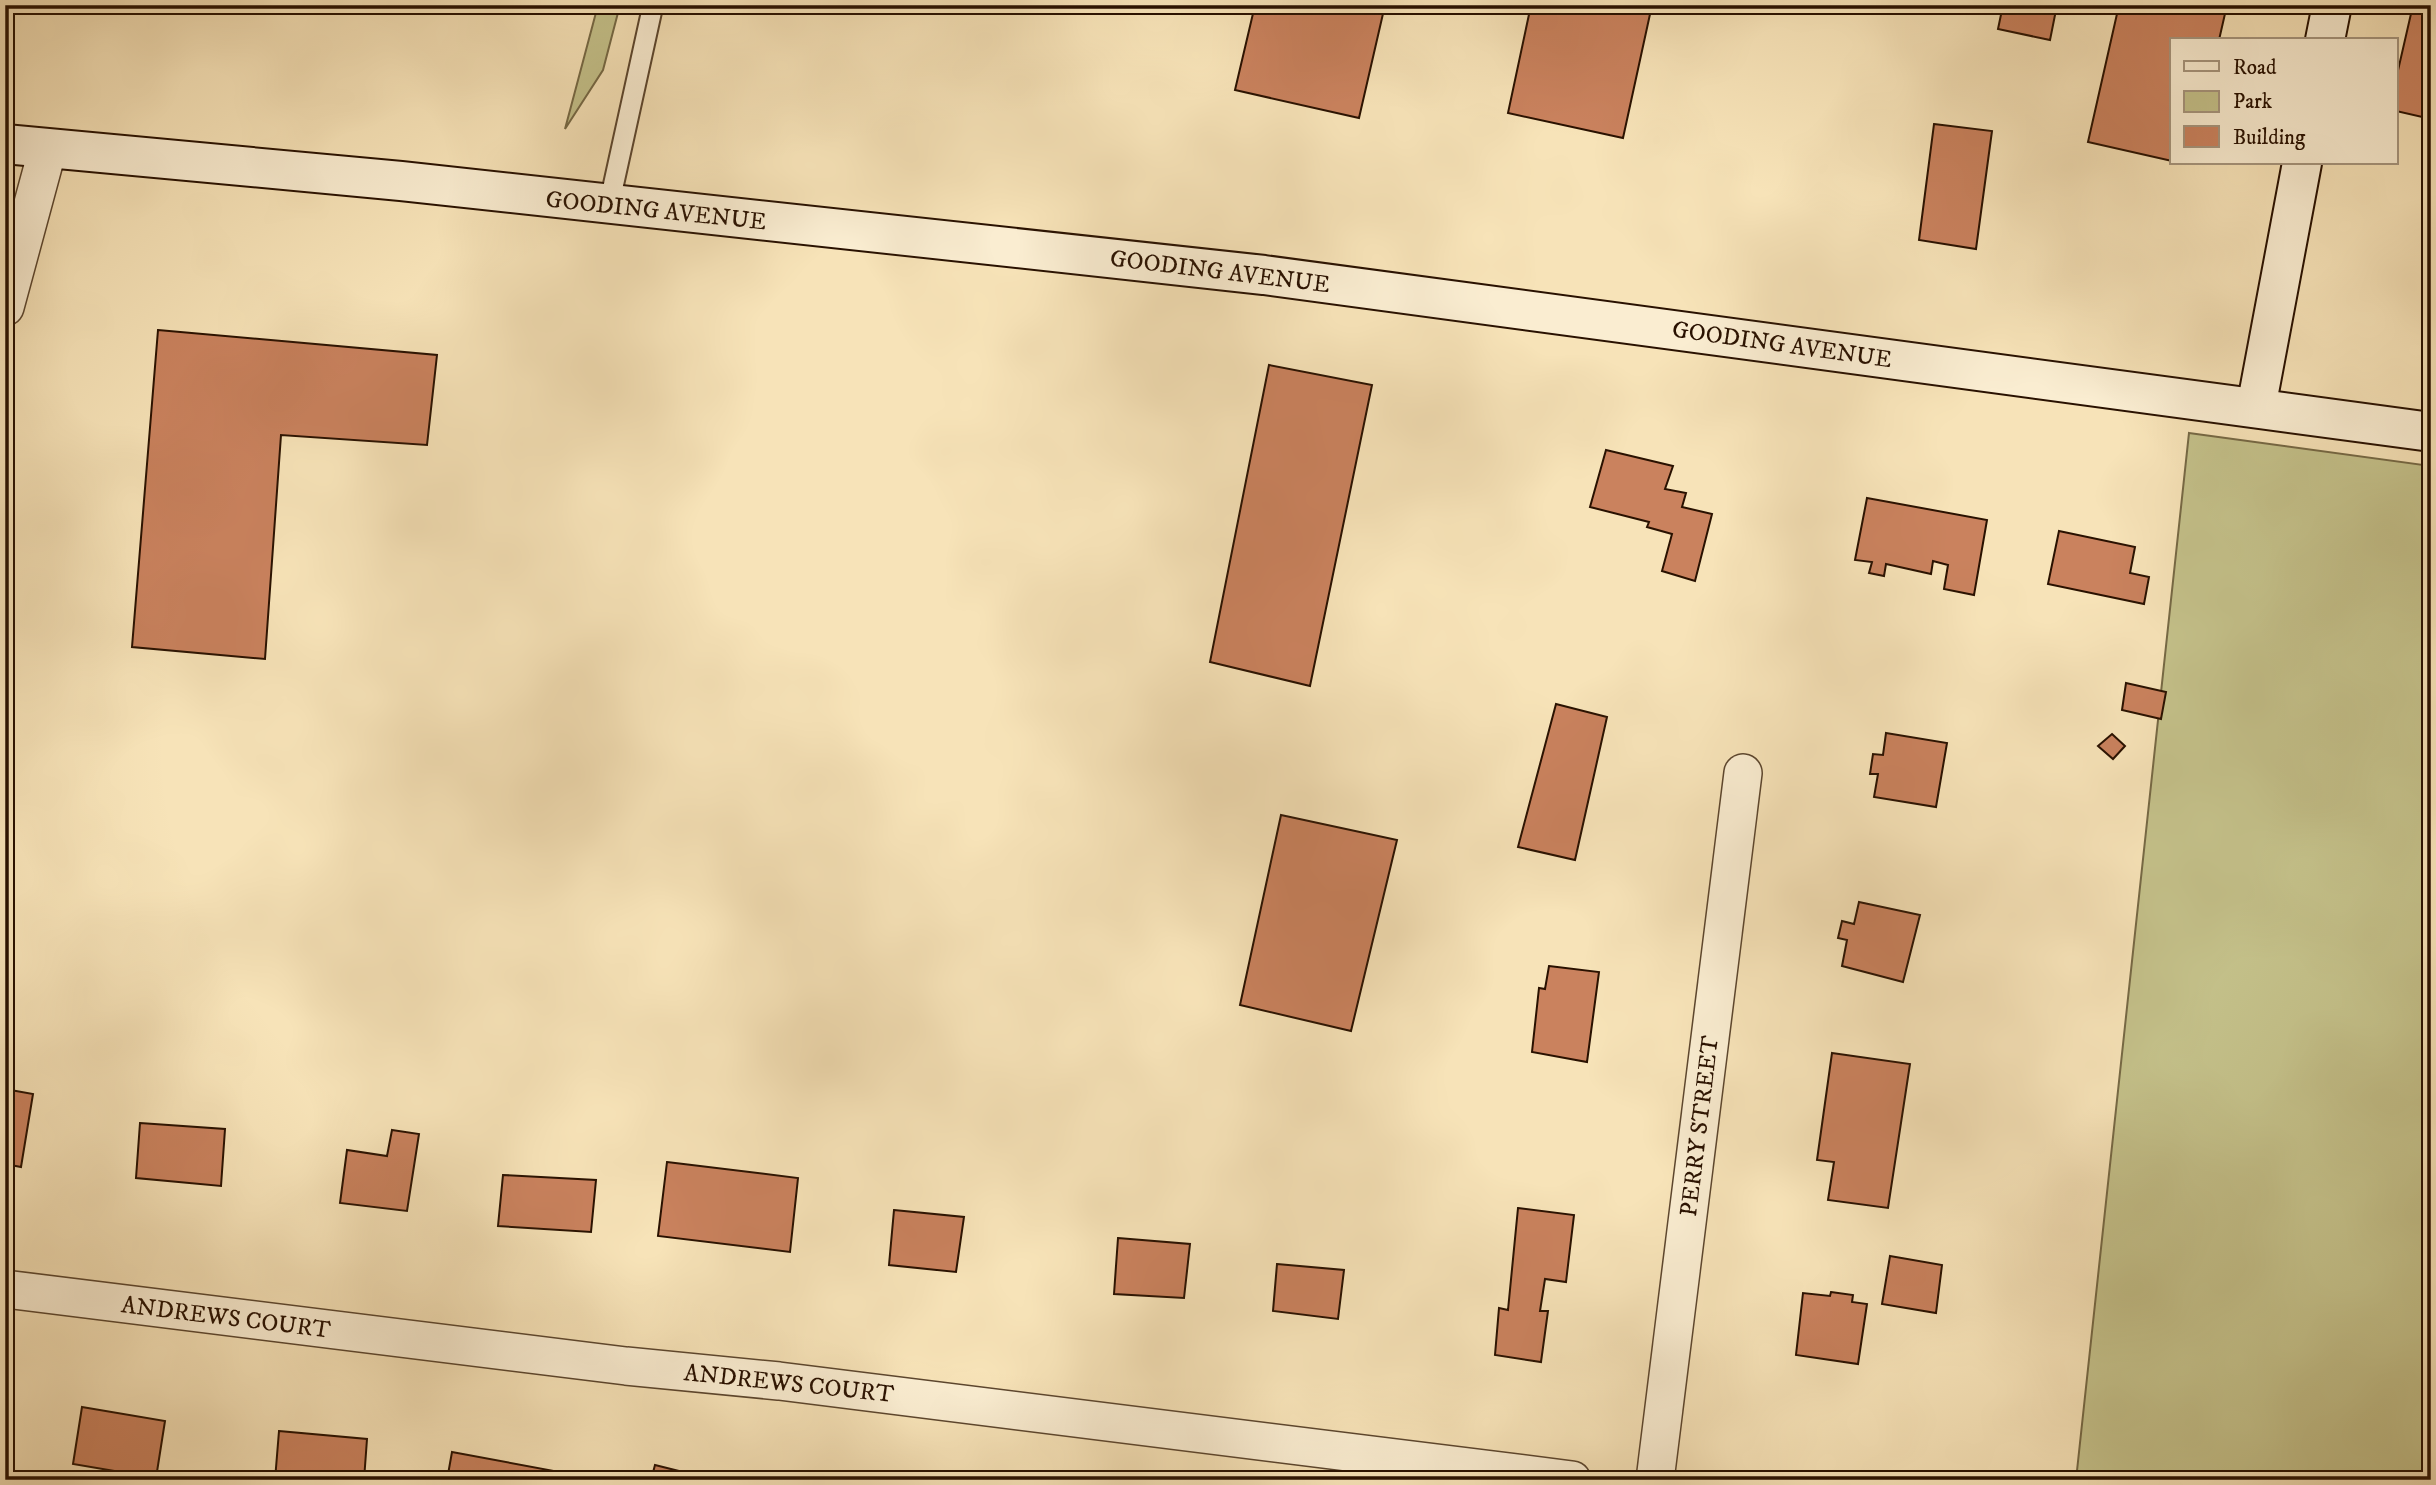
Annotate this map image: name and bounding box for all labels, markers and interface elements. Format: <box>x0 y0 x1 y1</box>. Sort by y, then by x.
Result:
legend <box>2170 38 2398 164</box>
text: Road <box>2233 55 2277 81</box>
text: Park <box>2233 89 2273 115</box>
text: Building <box>2233 125 2306 151</box>
street label: GOODING AVENUE <box>544 185 768 237</box>
street label: GOODING AVENUE <box>1108 244 1332 300</box>
street label: GOODING AVENUE <box>1670 315 1894 375</box>
street label: PERRY STREET <box>1674 1034 1726 1218</box>
street label: ANDREWS COURT <box>119 1290 332 1346</box>
street label: ANDREWS COURT <box>683 1358 895 1410</box>

